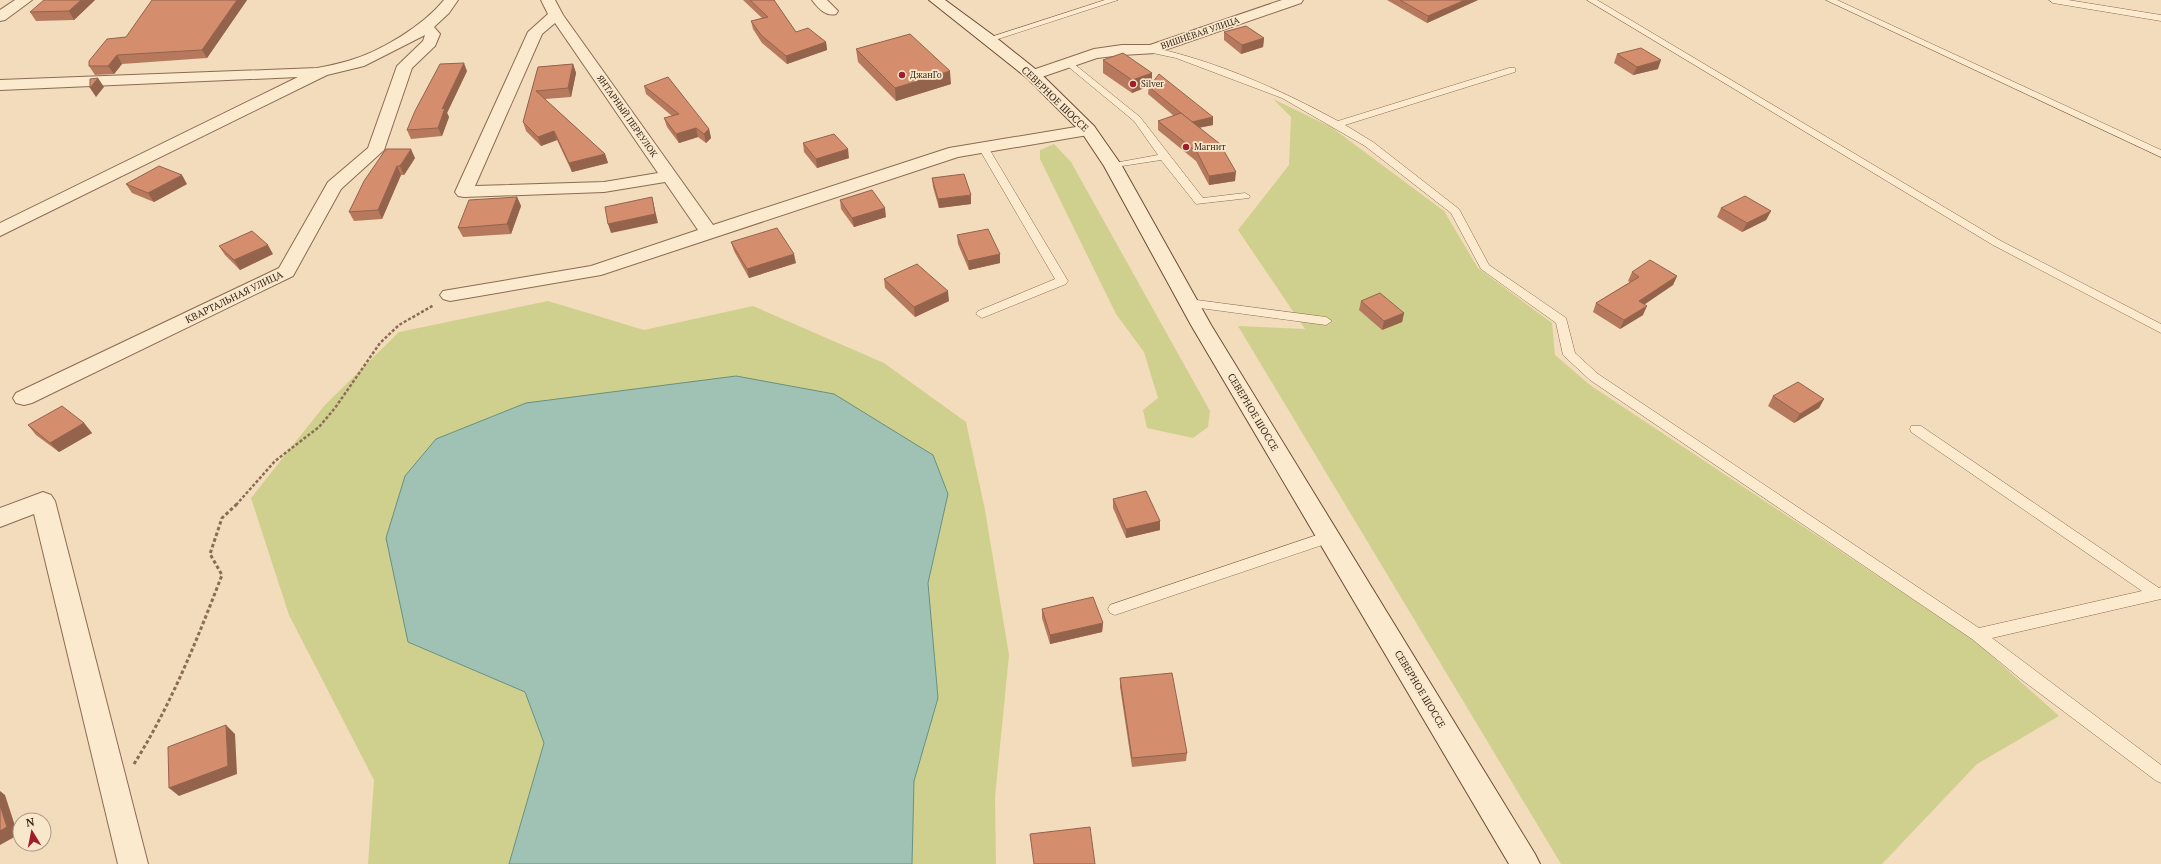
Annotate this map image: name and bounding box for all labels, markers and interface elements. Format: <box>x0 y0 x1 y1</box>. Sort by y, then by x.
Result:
street label: ВИШНЁВАЯ УЛИЦА <box>1159 14 1242 52</box>
street label: СЕВЕРНОЕ ШОССЕ <box>1019 64 1091 134</box>
place label: ДжанГо <box>910 69 942 81</box>
marker: ДжанГо <box>897 70 907 80</box>
street label: ЯНТАРНЫЙ ПЕРЕУЛОК <box>594 72 660 160</box>
place label: Silver <box>1141 78 1164 90</box>
marker: Silver <box>1128 79 1138 89</box>
place label: Магнит <box>1194 141 1226 153</box>
marker: Магнит <box>1181 142 1191 152</box>
street label: КВАРТАЛЬНАЯ УЛИЦА <box>183 268 285 326</box>
street label: СЕВЕРНОЕ ШОССЕ <box>1225 371 1281 453</box>
street label: СЕВЕРНОЕ ШОССЕ <box>1392 648 1448 730</box>
north arrow <box>12 812 52 852</box>
text: N <box>25 814 36 830</box>

